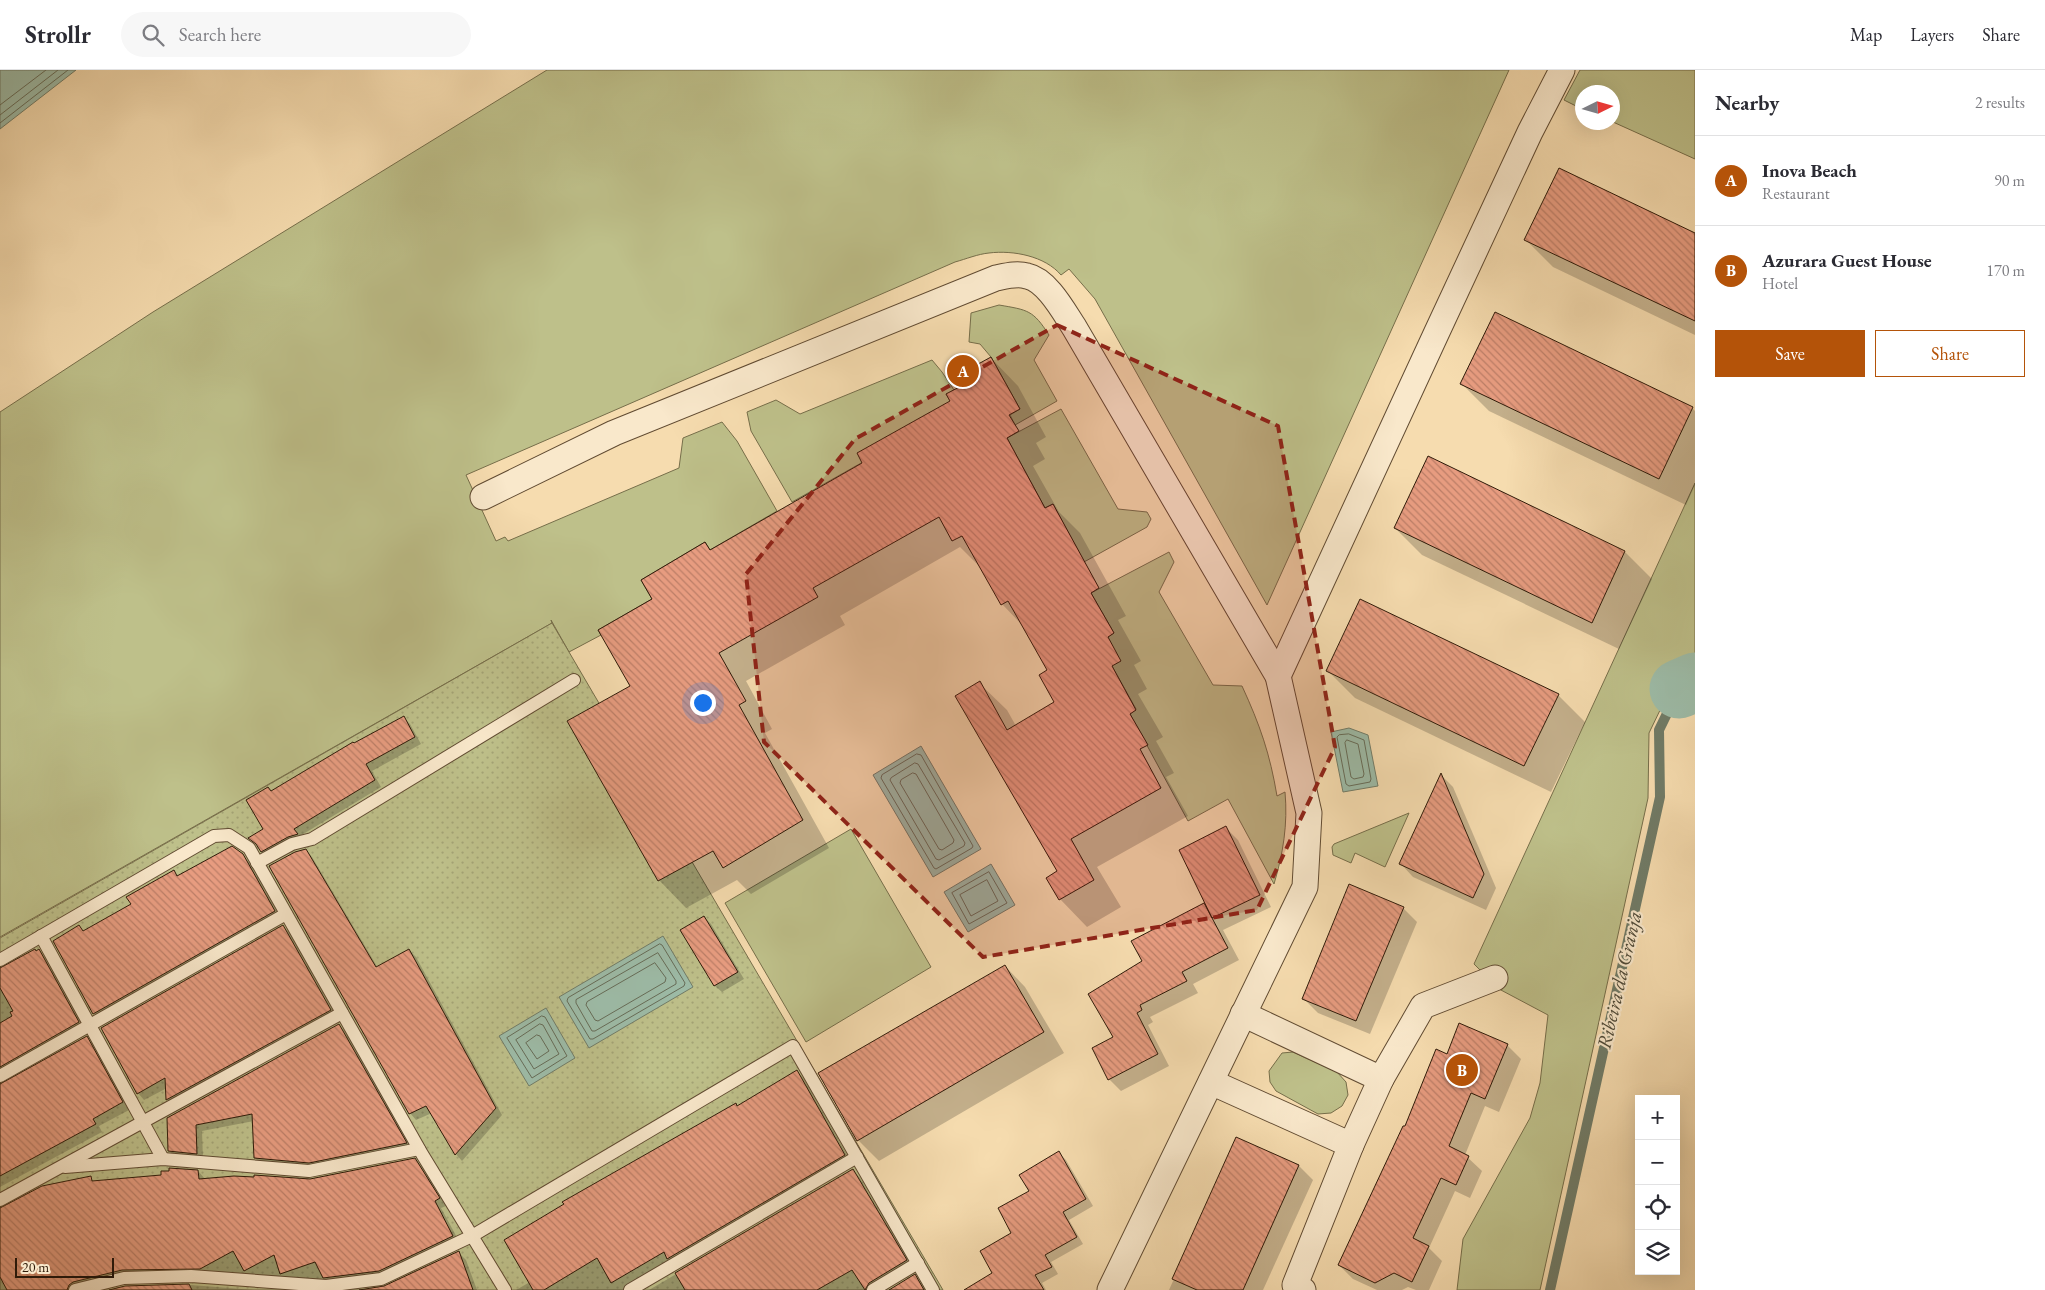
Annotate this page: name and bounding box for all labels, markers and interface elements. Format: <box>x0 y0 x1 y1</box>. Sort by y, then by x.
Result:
search box <box>121 12 471 57</box>
text: Strollr <box>25 19 91 50</box>
icon: search <box>139 21 167 49</box>
text: Search here <box>179 22 261 47</box>
text: Map <box>1850 23 1882 46</box>
text: Layers <box>1910 23 1954 46</box>
text: Share <box>1982 23 2020 46</box>
north arrow <box>1575 85 1620 130</box>
text: Nearby <box>1715 89 1779 116</box>
text: 2 results <box>1975 92 2025 113</box>
text: Inova Beach <box>1762 158 1857 183</box>
text: A <box>1725 170 1737 191</box>
text: 90 m <box>1994 170 2025 191</box>
text: Restaurant <box>1762 183 1830 204</box>
text: Azurara Guest House <box>1762 248 1932 273</box>
text: B <box>1726 260 1736 281</box>
text: 170 m <box>1986 260 2025 281</box>
text: Hotel <box>1762 273 1798 294</box>
button: Save <box>1715 330 1865 377</box>
button: Share <box>1875 330 2025 377</box>
pin: A <box>947 352 979 390</box>
your location <box>690 690 716 716</box>
water label: Ribeira da Granja <box>1591 909 1647 1051</box>
pin: B <box>1446 1051 1478 1089</box>
map controls <box>1635 1095 1680 1275</box>
button: + <box>1635 1095 1680 1140</box>
button: − <box>1635 1140 1680 1185</box>
button: locate <box>1635 1185 1680 1230</box>
button: layers <box>1635 1230 1680 1275</box>
scale bar <box>15 1255 114 1278</box>
text: 20 m <box>22 1258 49 1276</box>

